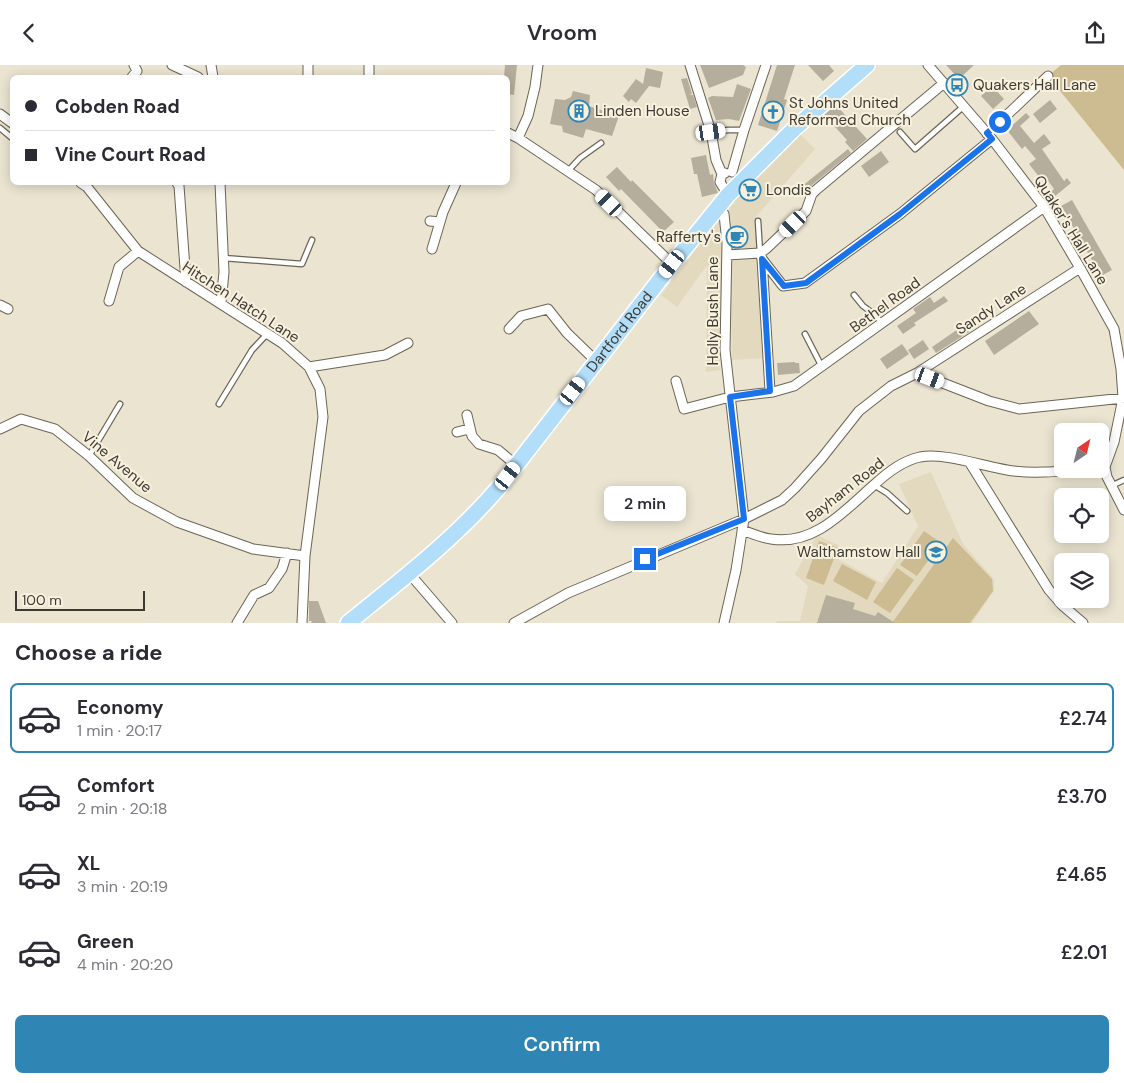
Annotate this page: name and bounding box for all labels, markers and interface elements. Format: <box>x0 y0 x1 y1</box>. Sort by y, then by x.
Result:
text: Vroom <box>527 18 597 47</box>
icon: back <box>15 19 43 47</box>
icon: share <box>1081 19 1109 47</box>
bus stop icon: Quakers Hall Lane <box>945 73 969 97</box>
place label: Quakers Hall Lane <box>973 75 1096 95</box>
place label: St Johns United Reformed Church <box>789 93 911 130</box>
text: Cobden Road <box>55 94 180 119</box>
building icon: Linden House <box>567 99 591 123</box>
church icon: St Johns United Reformed Church <box>761 100 785 124</box>
place label: Linden House <box>595 101 689 121</box>
route start <box>989 111 1011 133</box>
car <box>695 122 726 142</box>
text: Vine Court Road <box>55 142 206 167</box>
street label: Quaker's Hall Lane <box>1029 171 1113 289</box>
supermarket icon: Londis <box>738 178 762 202</box>
place label: Londis <box>766 180 812 200</box>
car <box>593 187 624 219</box>
car <box>776 208 809 240</box>
cafe icon: Rafferty's <box>725 225 749 249</box>
place label: Rafferty's <box>656 227 721 247</box>
car <box>656 248 687 280</box>
street label: Holly Bush Lane <box>703 256 723 366</box>
street label: Hitchen Hatch Lane <box>179 257 303 347</box>
street label: Bethel Road <box>846 273 924 337</box>
street label: Sandy Lane <box>952 279 1030 339</box>
street label: Dartford Road <box>582 287 657 376</box>
car <box>913 366 946 390</box>
car <box>557 375 588 407</box>
north arrow <box>1054 423 1109 477</box>
map controls <box>1054 423 1109 608</box>
street label: Vine Avenue <box>78 427 156 497</box>
street label: Bayham Road <box>802 453 888 527</box>
car <box>492 460 523 492</box>
callout: 2 min <box>604 487 686 521</box>
button: locate <box>1054 488 1109 543</box>
text: 2 min <box>624 493 666 514</box>
school or university icon: Walthamstow Hall <box>924 540 948 564</box>
place label: Walthamstow Hall <box>797 542 920 562</box>
route end <box>634 548 656 570</box>
button: layers <box>1054 553 1109 608</box>
scale bar <box>15 588 145 611</box>
text: 100 m <box>22 591 62 609</box>
text: Choose a ride <box>15 638 163 667</box>
text: Economy <box>77 695 164 720</box>
icon: car <box>17 696 62 741</box>
text: £2.74 <box>1059 706 1107 731</box>
text: 1 min · 20:17 <box>77 720 162 741</box>
text: Comfort <box>77 773 155 798</box>
icon: car <box>17 774 62 819</box>
text: £3.70 <box>1057 784 1107 809</box>
text: 2 min · 20:18 <box>77 798 167 819</box>
text: XL <box>77 851 100 876</box>
icon: car <box>17 852 62 897</box>
text: £4.65 <box>1056 862 1107 887</box>
text: 3 min · 20:19 <box>77 876 168 897</box>
text: Green <box>77 929 134 954</box>
icon: car <box>17 930 62 975</box>
text: £2.01 <box>1061 940 1107 965</box>
text: 4 min · 20:20 <box>77 954 173 975</box>
button: Confirm <box>15 1015 1109 1073</box>

